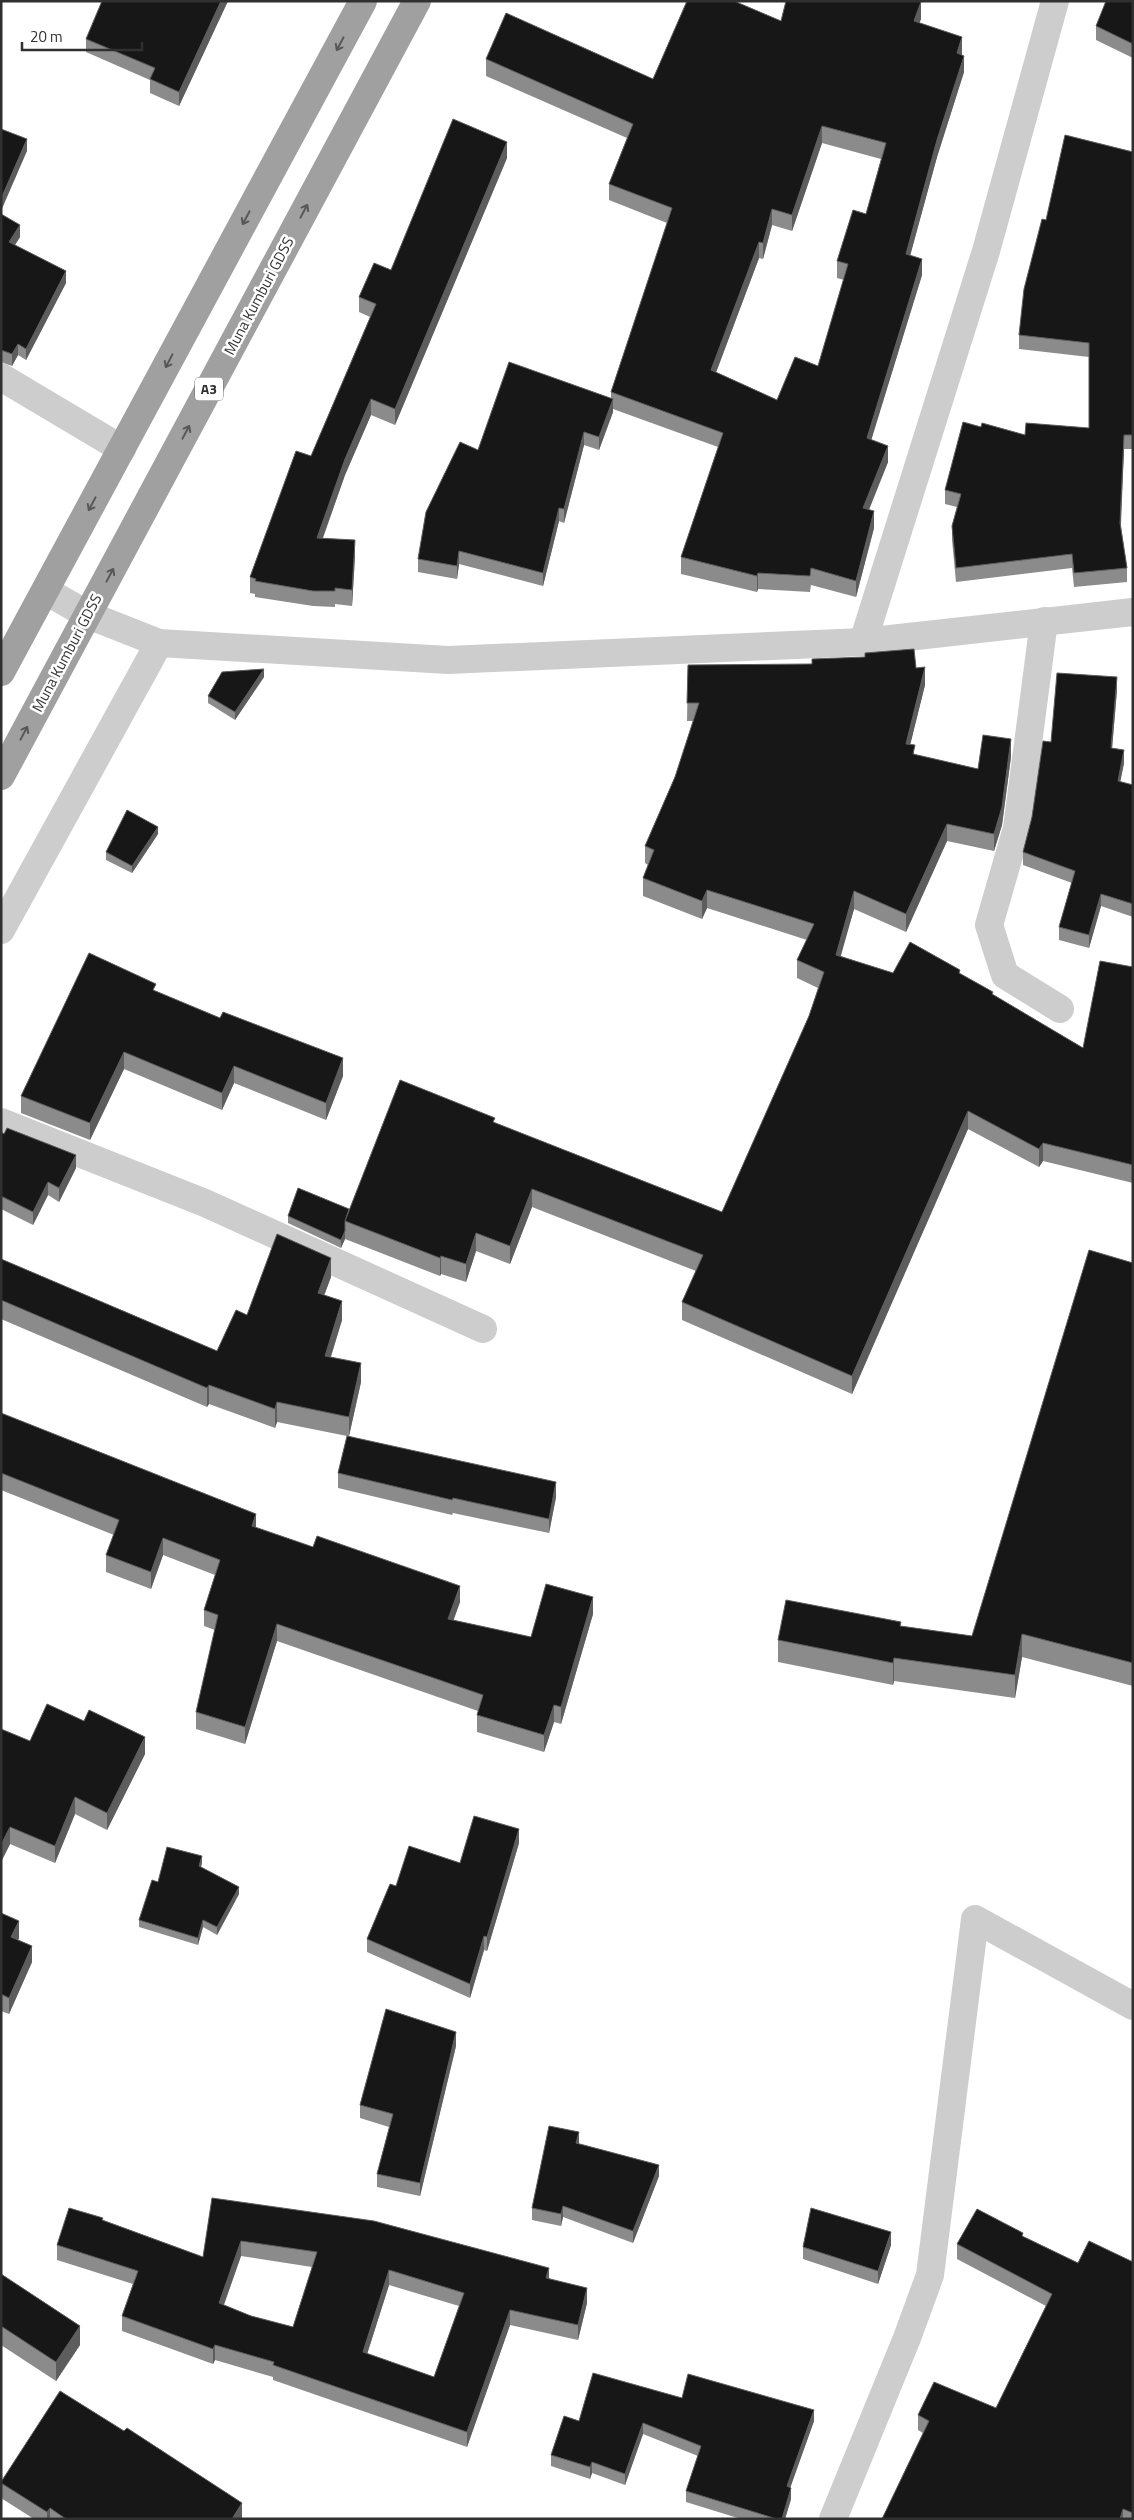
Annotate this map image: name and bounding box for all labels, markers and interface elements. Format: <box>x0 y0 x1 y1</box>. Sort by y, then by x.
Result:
scale bar <box>22 20 142 52</box>
text: 20 m <box>30 25 63 48</box>
one-way arrow <box>335 36 344 51</box>
one-way arrow <box>300 205 310 219</box>
one-way arrow <box>241 210 250 225</box>
street label: Muna Kumburi GDSS <box>218 232 299 359</box>
one-way arrow <box>164 353 173 368</box>
road number: A3 <box>195 378 223 400</box>
one-way arrow <box>181 424 191 439</box>
one-way arrow <box>87 497 97 512</box>
one-way arrow <box>105 568 115 583</box>
street label: Muna Kumburi GDSS <box>26 589 107 716</box>
one-way arrow <box>19 726 29 741</box>

